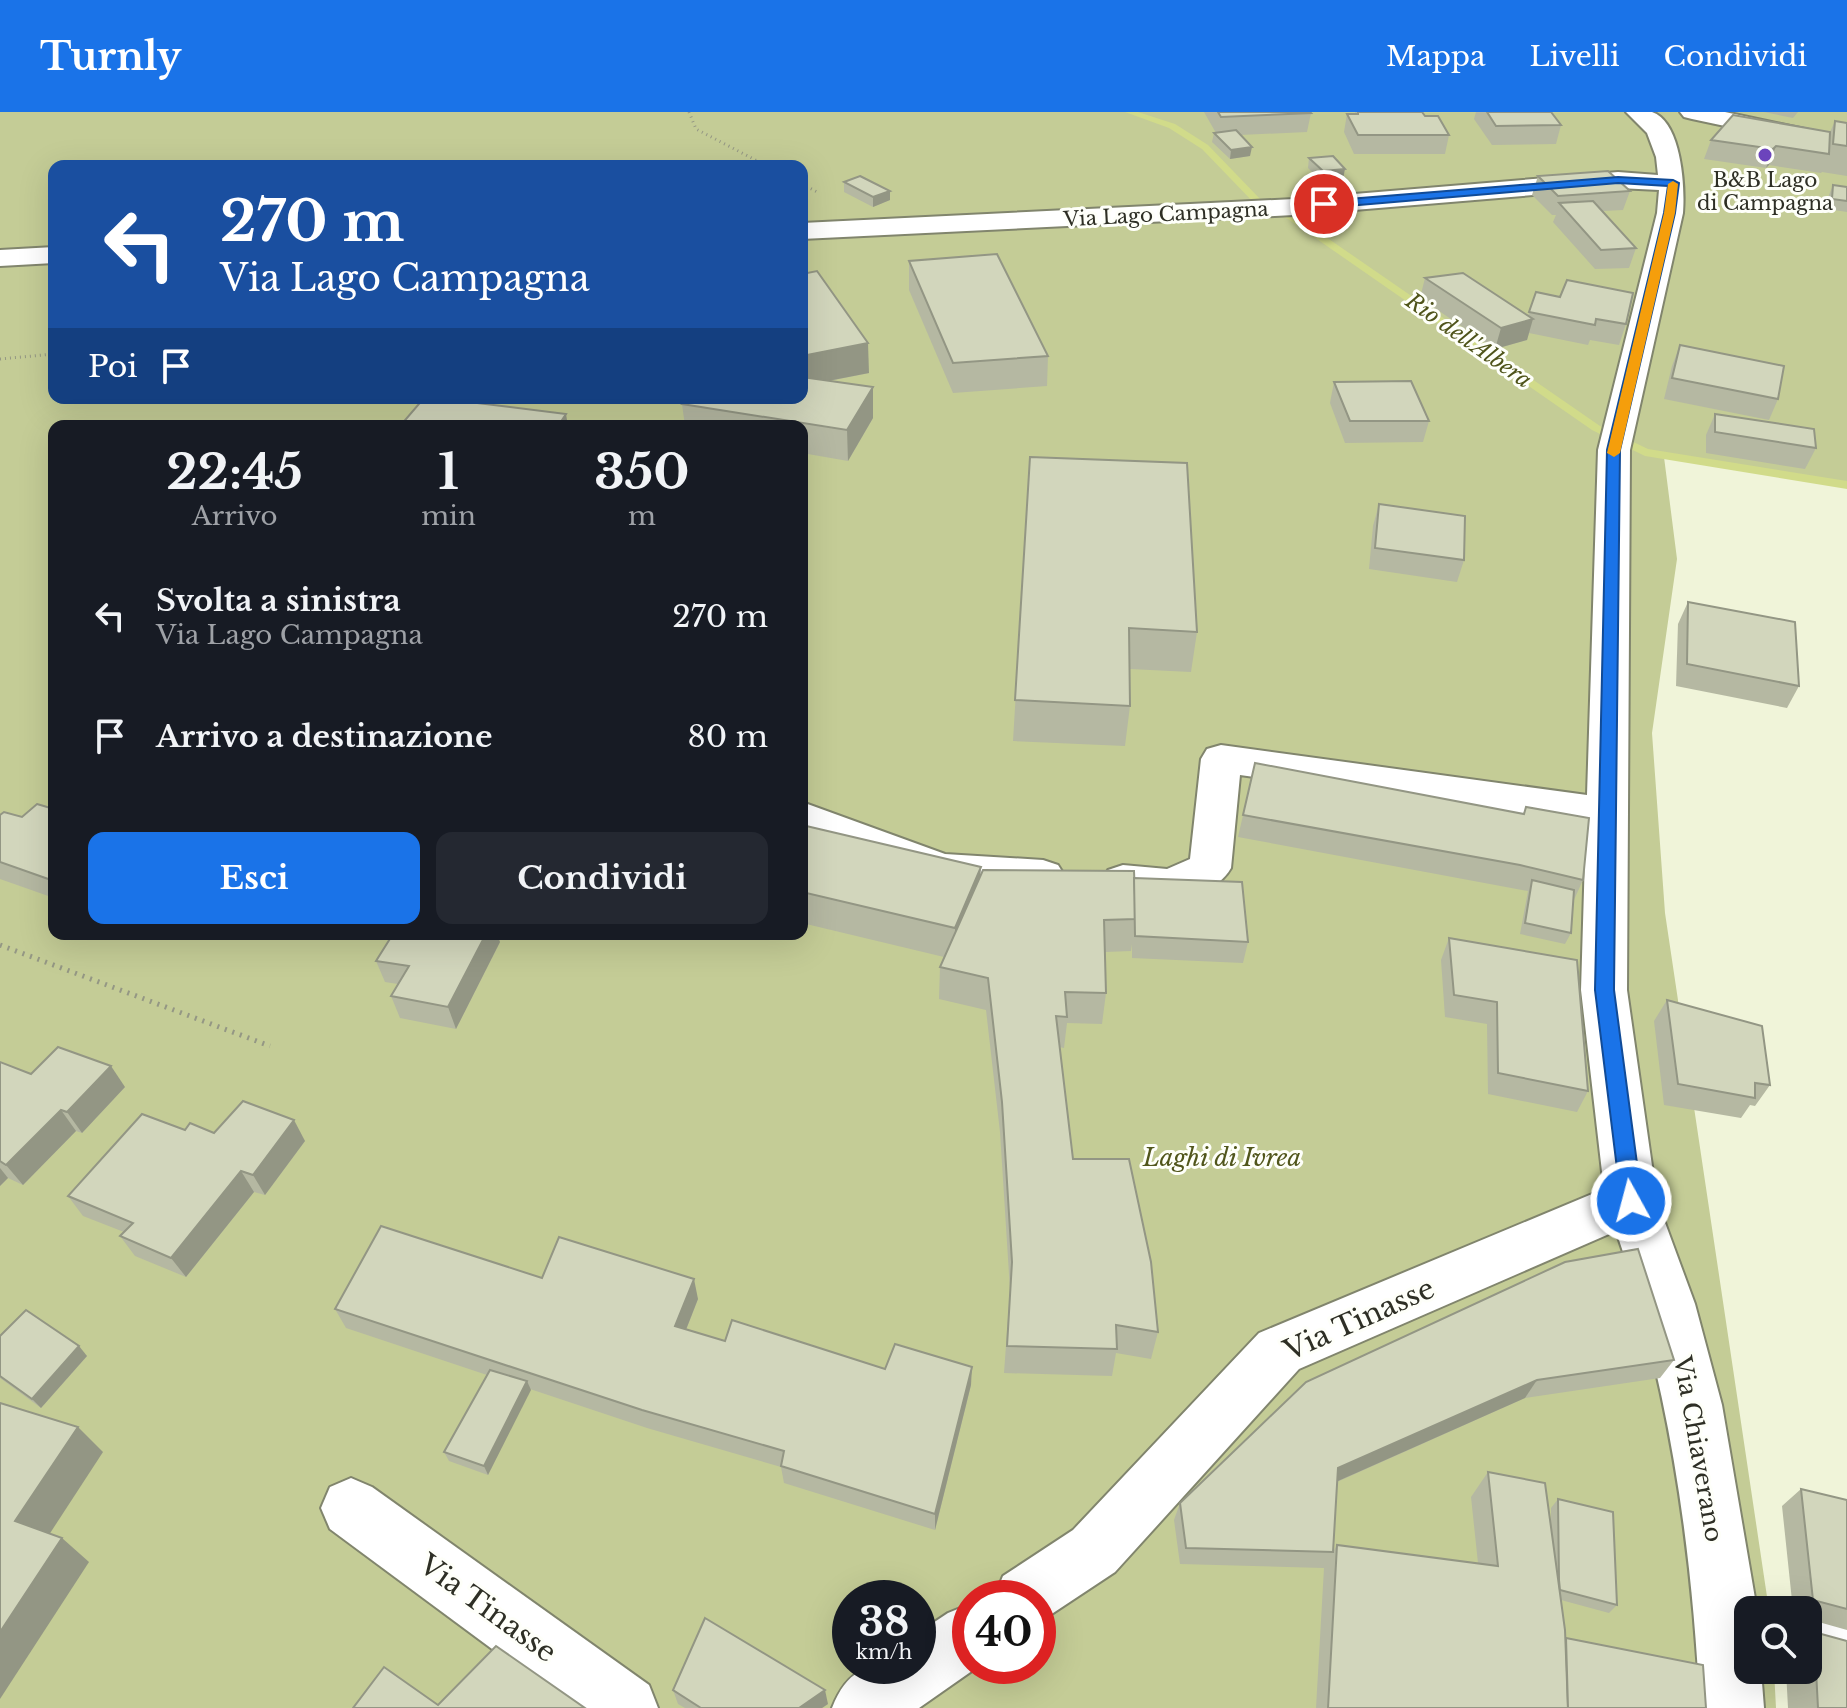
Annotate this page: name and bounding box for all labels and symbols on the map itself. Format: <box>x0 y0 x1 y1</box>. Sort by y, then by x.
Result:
marker: B&B Lago di Campagna <box>1756 146 1774 164</box>
place label: B&B Lago di Campagna <box>1697 168 1834 215</box>
pin <box>1290 170 1358 238</box>
street label: Via Lago Campagna <box>1062 197 1270 231</box>
water label: Rio dell'Albera <box>1400 286 1537 394</box>
park label: Laghi di Ivrea <box>1142 1143 1301 1172</box>
position arrow <box>1589 1159 1673 1243</box>
street label: Via Tinasse <box>1278 1271 1440 1369</box>
street label: Via Chiaverano <box>1668 1353 1729 1544</box>
street label: Via Tinasse <box>411 1546 563 1670</box>
speed limit sign: 40 <box>952 1580 1056 1684</box>

